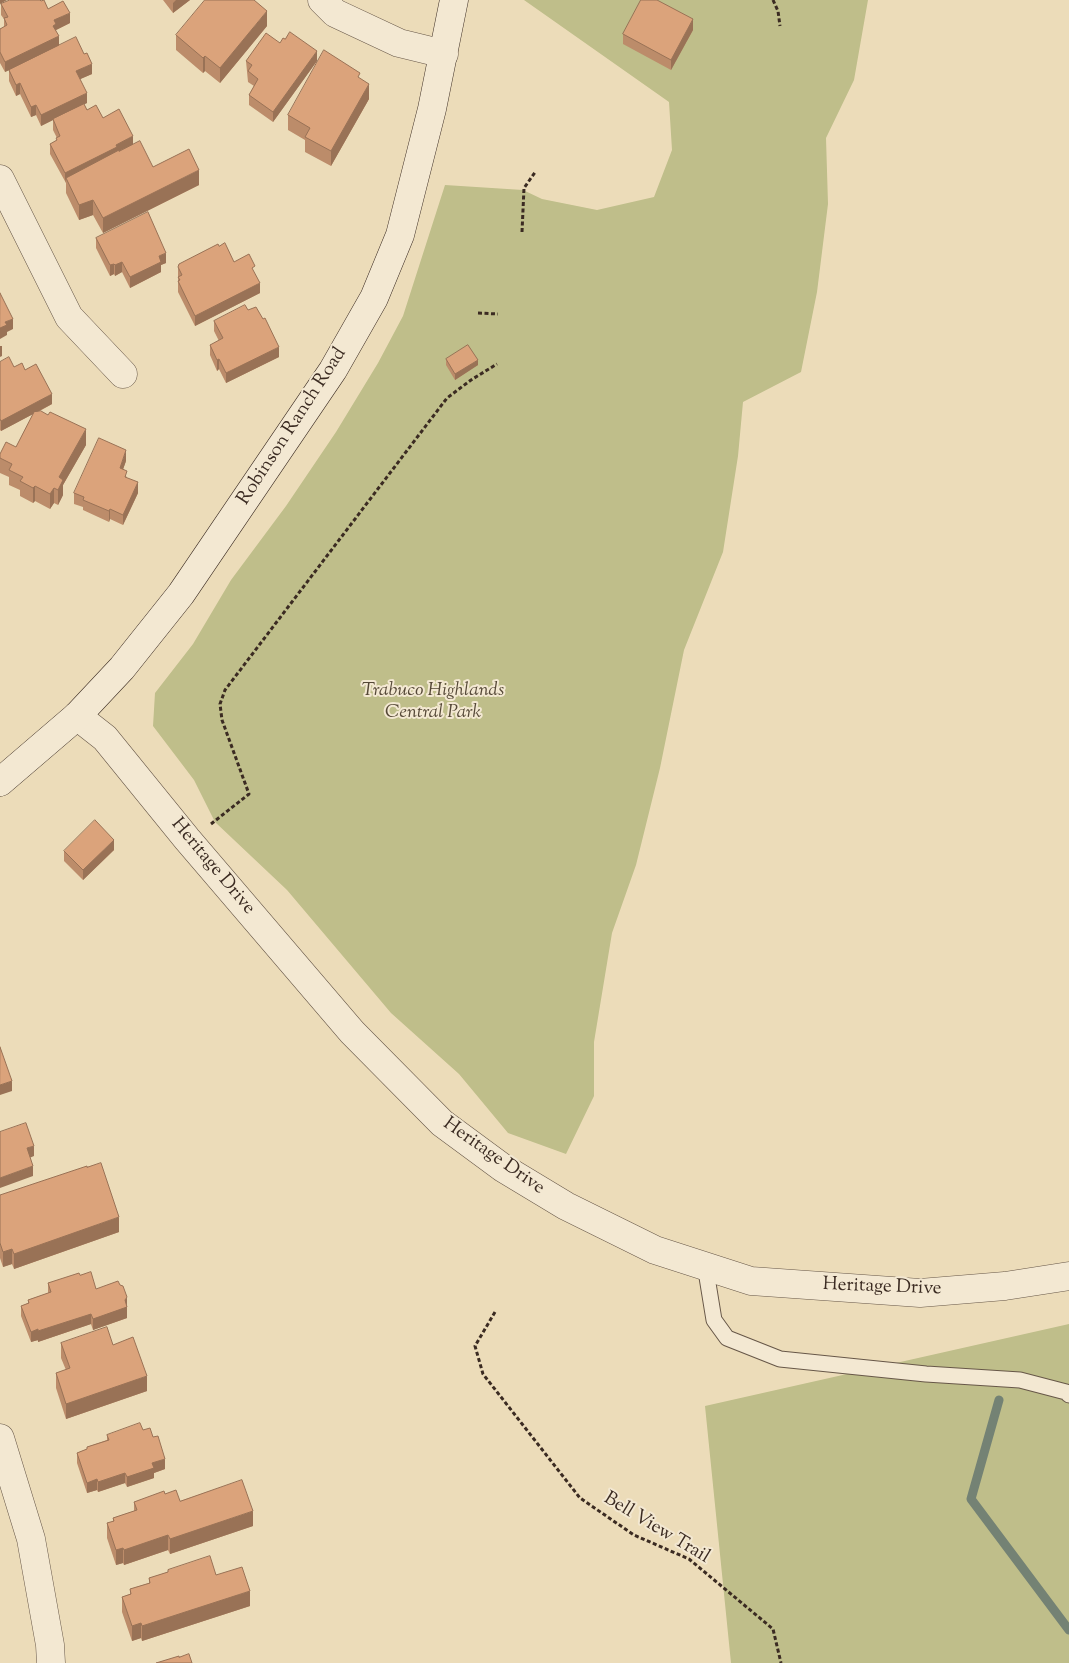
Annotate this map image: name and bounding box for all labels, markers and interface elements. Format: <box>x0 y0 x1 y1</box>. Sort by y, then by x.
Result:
street label: Robinson Ranch Road <box>234 344 352 510</box>
park label: Trabuco Highlands Central Park <box>362 681 504 725</box>
street label: Heritage Drive <box>165 814 259 920</box>
street label: Heritage Drive <box>438 1114 548 1200</box>
street label: Heritage Drive <box>822 1275 942 1301</box>
street label: Bell View Trail <box>599 1488 713 1570</box>

